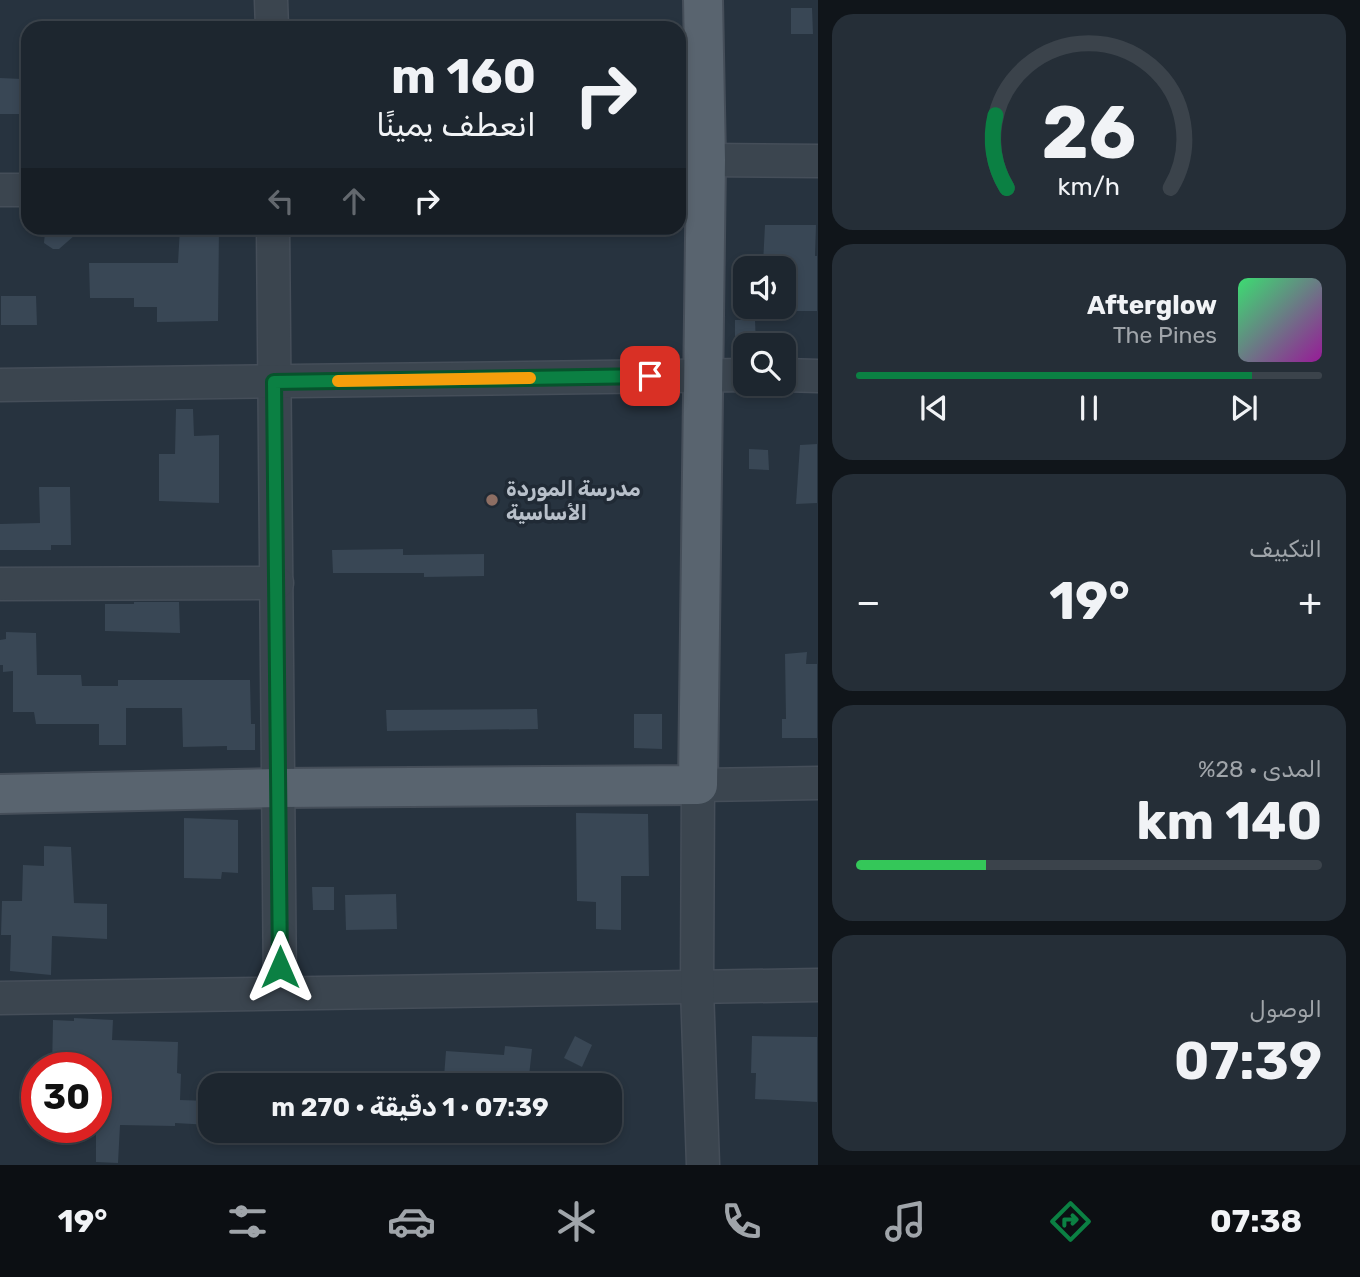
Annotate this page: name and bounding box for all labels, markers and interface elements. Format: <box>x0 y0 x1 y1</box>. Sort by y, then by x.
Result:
text: 160 m <box>391 47 536 105</box>
icon: right <box>560 49 651 140</box>
text: 26 <box>1042 90 1136 176</box>
text: انعطف يمينًا <box>376 106 536 144</box>
text: km/h <box>1058 172 1120 201</box>
icon: left <box>262 182 300 220</box>
icon: ahead <box>335 182 373 220</box>
icon: right <box>408 182 446 220</box>
map controls <box>733 256 796 396</box>
button: sound <box>733 256 796 319</box>
text: Afterglow <box>1087 290 1217 321</box>
text: The Pines <box>1113 321 1217 349</box>
button: search <box>733 333 796 396</box>
pin <box>620 346 680 406</box>
icon: arrive <box>631 357 669 395</box>
icon: previous <box>915 389 953 427</box>
icon: pause <box>1070 389 1108 427</box>
icon: next <box>1225 389 1263 427</box>
place label: مدرسة الموردة الأساسية <box>506 476 641 525</box>
marker: مدرسة الموردة الأساسية <box>484 492 500 508</box>
text: التكييف <box>1249 535 1322 563</box>
text: 19° <box>1049 570 1130 632</box>
text: − <box>856 579 881 625</box>
text: + <box>1298 579 1322 625</box>
text: المدى · 28% <box>1198 755 1322 783</box>
text: 140 km <box>1136 790 1322 852</box>
position arrow <box>243 930 317 1004</box>
text: الوصول <box>1250 995 1322 1023</box>
text: 07:39 <box>1174 1030 1322 1092</box>
speed limit sign: 30 <box>21 1052 112 1143</box>
text: 07:39 · 1 دقيقة · 270 m <box>271 1092 549 1123</box>
icon: filters <box>223 1197 272 1246</box>
icon: car <box>387 1197 436 1246</box>
icon: climate <box>552 1197 601 1246</box>
icon: phone <box>717 1197 766 1246</box>
icon: music <box>881 1197 930 1246</box>
icon: directions <box>1046 1197 1095 1246</box>
text: 19° <box>58 1202 107 1240</box>
text: 07:38 <box>1210 1202 1302 1240</box>

